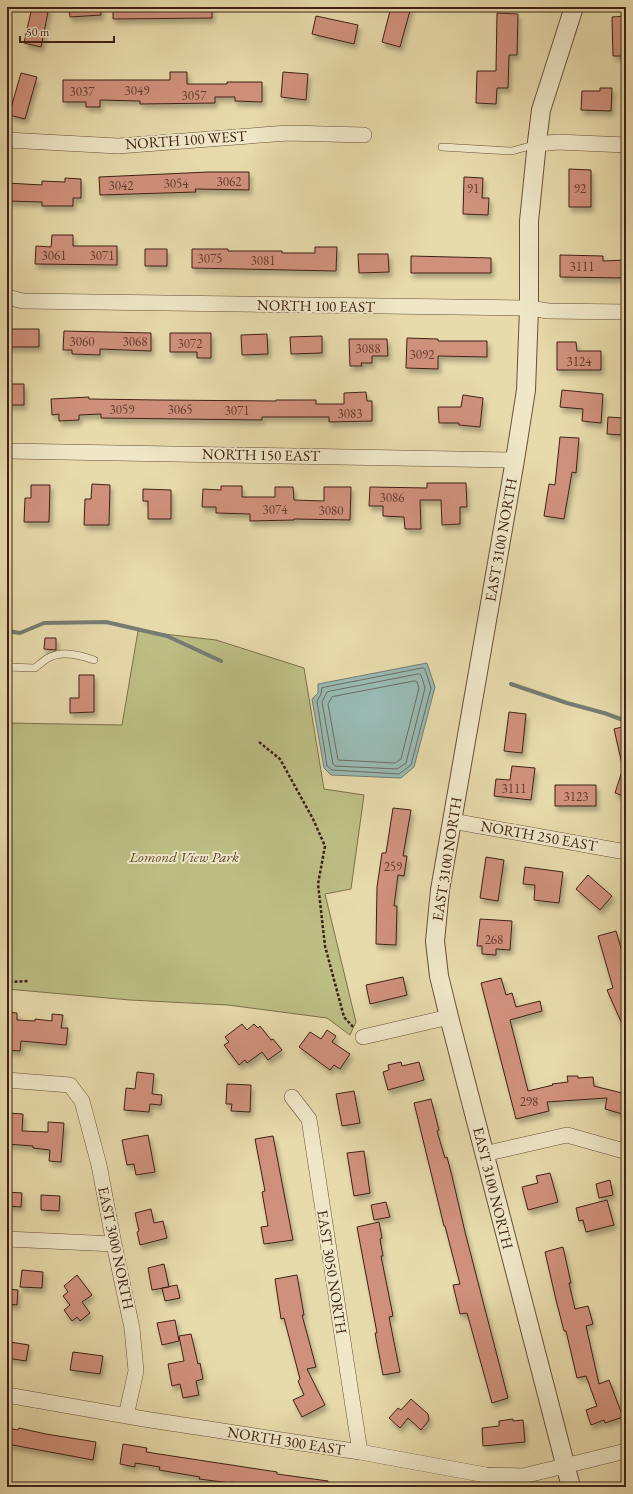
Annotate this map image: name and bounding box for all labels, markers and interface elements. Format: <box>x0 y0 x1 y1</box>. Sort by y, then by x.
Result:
scale bar <box>20 18 114 44</box>
text: 50 m <box>26 24 50 40</box>
house number: 3049 <box>125 82 150 99</box>
house number: 3037 <box>70 83 95 100</box>
house number: 3057 <box>182 87 207 104</box>
street label: NORTH 100 WEST <box>125 126 248 153</box>
house number: 3062 <box>217 173 242 190</box>
house number: 3054 <box>164 175 189 192</box>
house number: 3042 <box>109 177 134 194</box>
house number: 91 <box>467 180 479 197</box>
house number: 92 <box>574 180 587 197</box>
house number: 3061 <box>42 247 66 264</box>
house number: 3071 <box>90 247 114 264</box>
house number: 3075 <box>198 250 222 267</box>
house number: 3081 <box>251 252 275 269</box>
house number: 3111 <box>570 258 594 275</box>
street label: NORTH 100 EAST <box>257 295 376 316</box>
house number: 3060 <box>70 333 94 350</box>
house number: 3068 <box>123 333 147 350</box>
house number: 3072 <box>178 335 203 352</box>
house number: 3088 <box>356 340 380 357</box>
house number: 3092 <box>410 346 435 363</box>
house number: 3124 <box>567 353 592 370</box>
house number: 3059 <box>110 401 135 418</box>
house number: 3065 <box>168 401 192 418</box>
house number: 3071 <box>225 402 249 419</box>
house number: 3083 <box>338 405 362 422</box>
street label: NORTH 150 EAST <box>202 444 321 465</box>
street label: EAST 3100 NORTH <box>480 477 521 603</box>
house number: 3086 <box>380 489 404 506</box>
house number: 3074 <box>263 501 288 518</box>
house number: 3080 <box>319 502 343 519</box>
house number: 3111 <box>502 780 526 797</box>
house number: 3123 <box>564 788 588 805</box>
street label: EAST 3100 NORTH <box>427 796 466 922</box>
street label: NORTH 250 EAST <box>479 816 600 855</box>
park label: Lomond View Park <box>128 847 239 866</box>
house number: 259 <box>384 858 403 875</box>
house number: 268 <box>485 931 503 948</box>
house number: 298 <box>520 1093 538 1110</box>
street label: EAST 3100 NORTH <box>469 1125 518 1251</box>
street label: EAST 3000 NORTH <box>94 1185 139 1311</box>
street label: EAST 3050 NORTH <box>313 1209 352 1335</box>
street label: NORTH 300 EAST <box>226 1422 347 1459</box>

